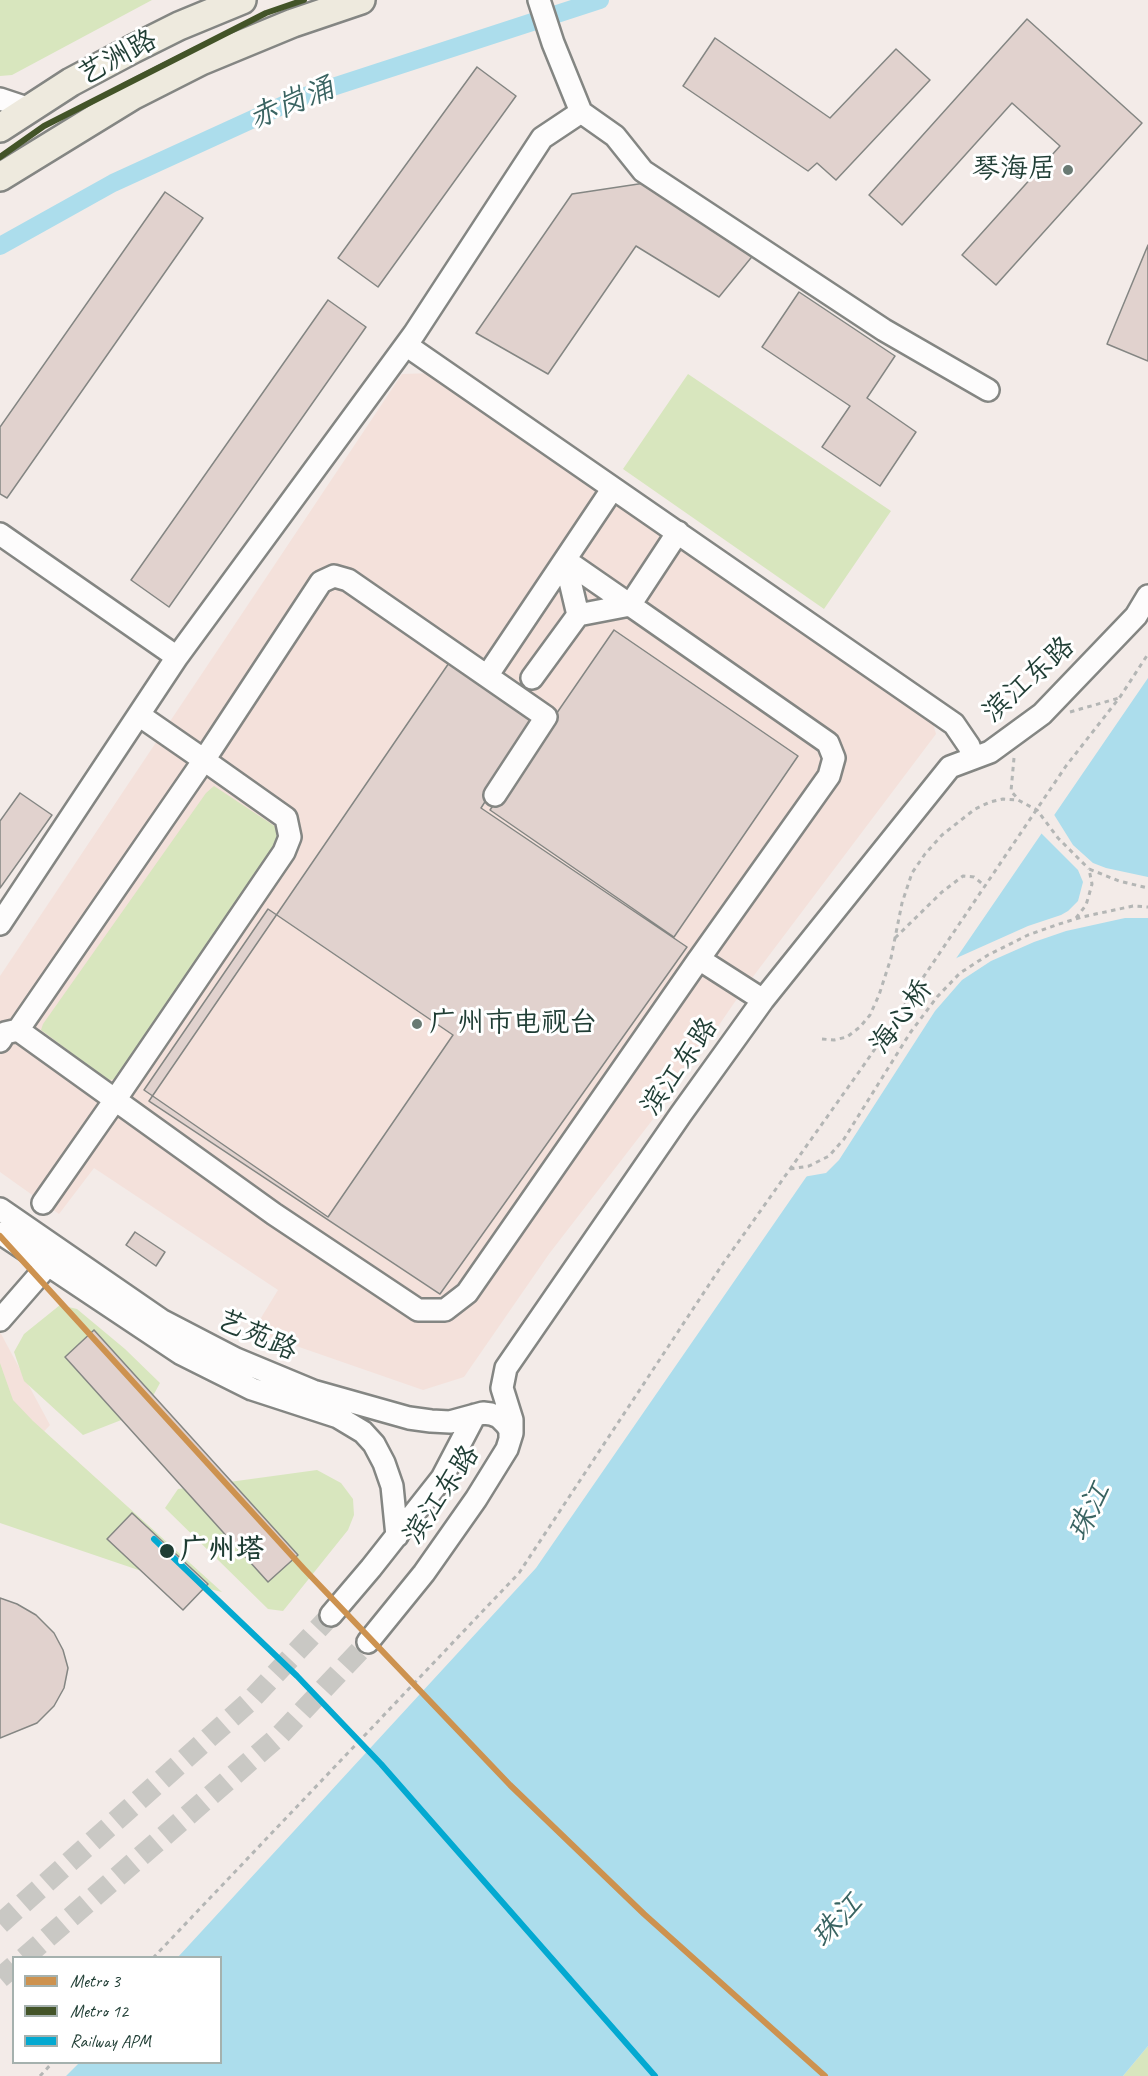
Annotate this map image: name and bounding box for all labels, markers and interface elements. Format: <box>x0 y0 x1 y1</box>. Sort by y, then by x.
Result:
street label: 艺洲路 <box>73 23 163 93</box>
water label: 赤岗涌 <box>244 70 340 138</box>
place label: 琴海居 <box>972 153 1056 187</box>
marker: 琴海居 <box>1061 163 1075 177</box>
street label: 滨江东路 <box>976 630 1082 730</box>
street label: 海心桥 <box>864 973 940 1061</box>
place label: 广州市电视台 <box>429 1007 597 1041</box>
street label: 滨江东路 <box>634 1011 726 1123</box>
marker: 广州市电视台 <box>410 1017 424 1031</box>
street label: 艺苑路 <box>212 1304 302 1368</box>
street label: 滨江东路 <box>397 1439 487 1551</box>
water label: 珠江 <box>1060 1477 1120 1547</box>
place label: 广州塔 <box>180 1534 264 1568</box>
marker: 广州塔 <box>158 1542 176 1560</box>
water label: 珠江 <box>804 1887 872 1955</box>
legend <box>12 1956 222 2064</box>
text: Metro 3 <box>70 1970 120 1992</box>
text: Metro 12 <box>70 2000 128 2022</box>
text: Railway APM <box>70 2030 151 2052</box>

